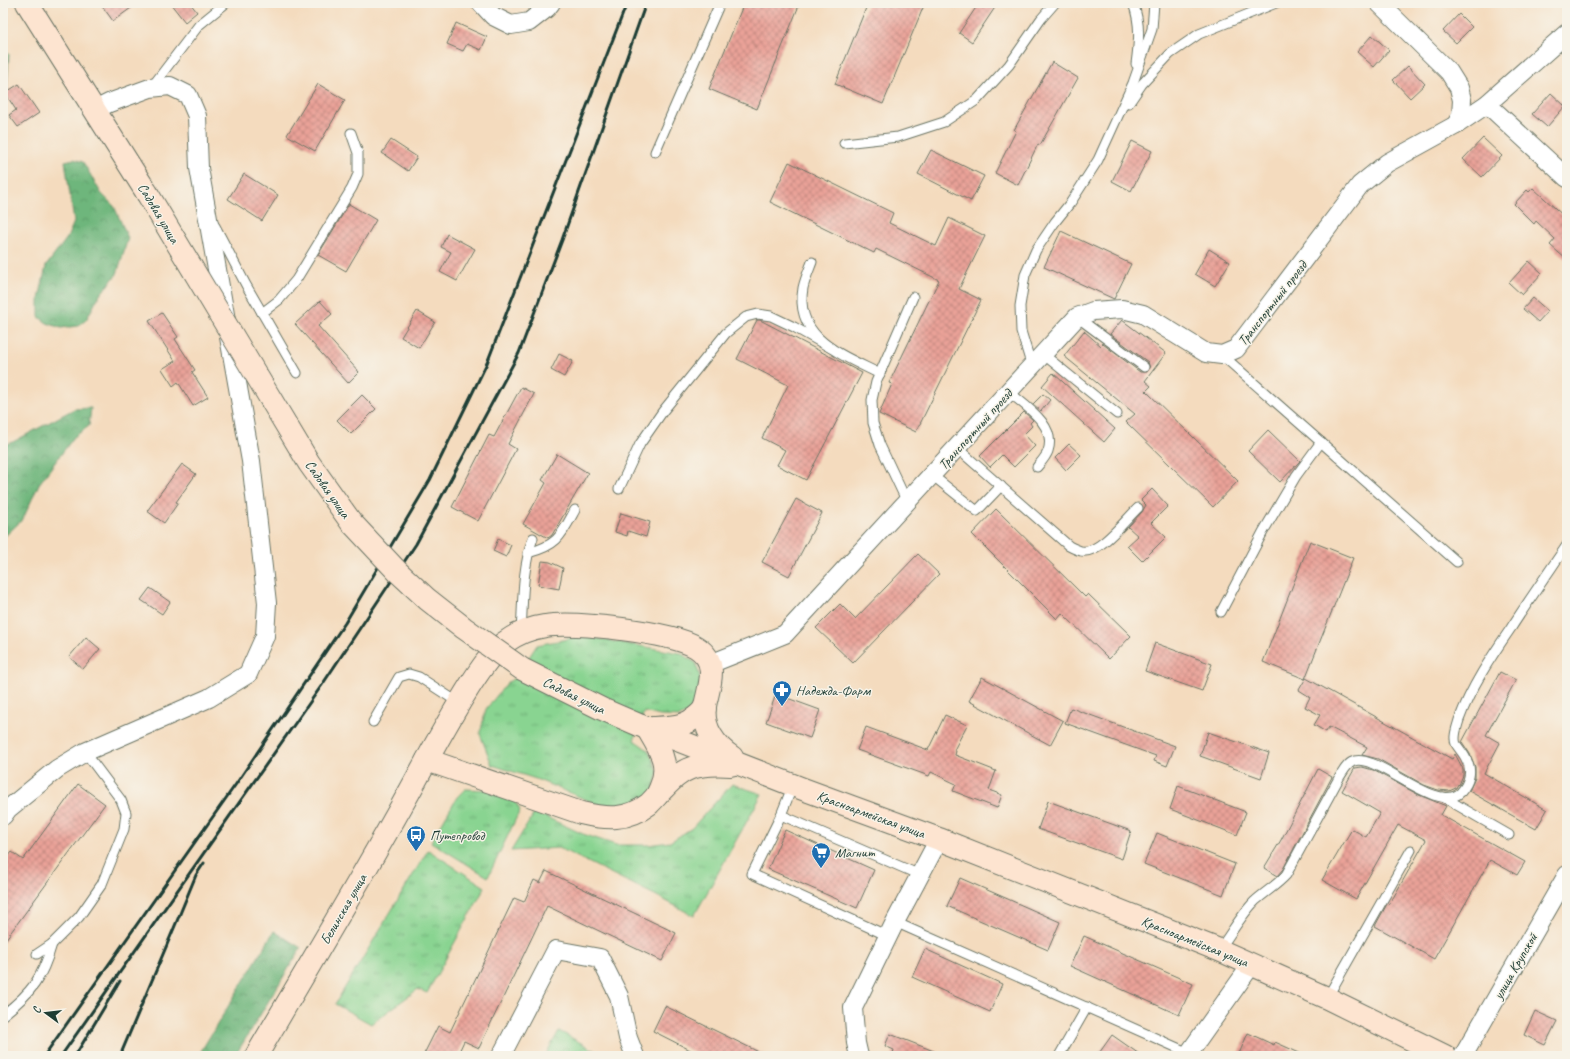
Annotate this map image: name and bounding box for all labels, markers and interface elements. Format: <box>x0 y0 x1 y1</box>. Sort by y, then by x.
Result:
street label: Садовая улица <box>134 180 184 247</box>
street label: Транспортный проезд <box>1234 256 1312 349</box>
street label: Транспортный проезд <box>935 384 1017 473</box>
street label: Садовая улица <box>301 457 354 522</box>
street label: Садовая улица <box>540 673 608 718</box>
pharmacy icon: Надежда-Фарм <box>771 679 793 707</box>
place label: Надежда-Фарм <box>796 682 872 699</box>
street label: Красноармейская улица <box>815 787 928 842</box>
bus stop icon: Путепровод <box>405 824 427 852</box>
place label: Путепровод <box>430 827 486 844</box>
supermarket icon: Магнит <box>810 841 832 869</box>
place label: Магнит <box>835 844 876 861</box>
street label: Белинская улица <box>316 870 371 948</box>
street label: Красноармейская улица <box>1139 912 1252 971</box>
street label: улица Крупской <box>1489 929 1542 1003</box>
north arrow <box>26 993 66 1033</box>
text: С <box>29 1004 44 1015</box>

